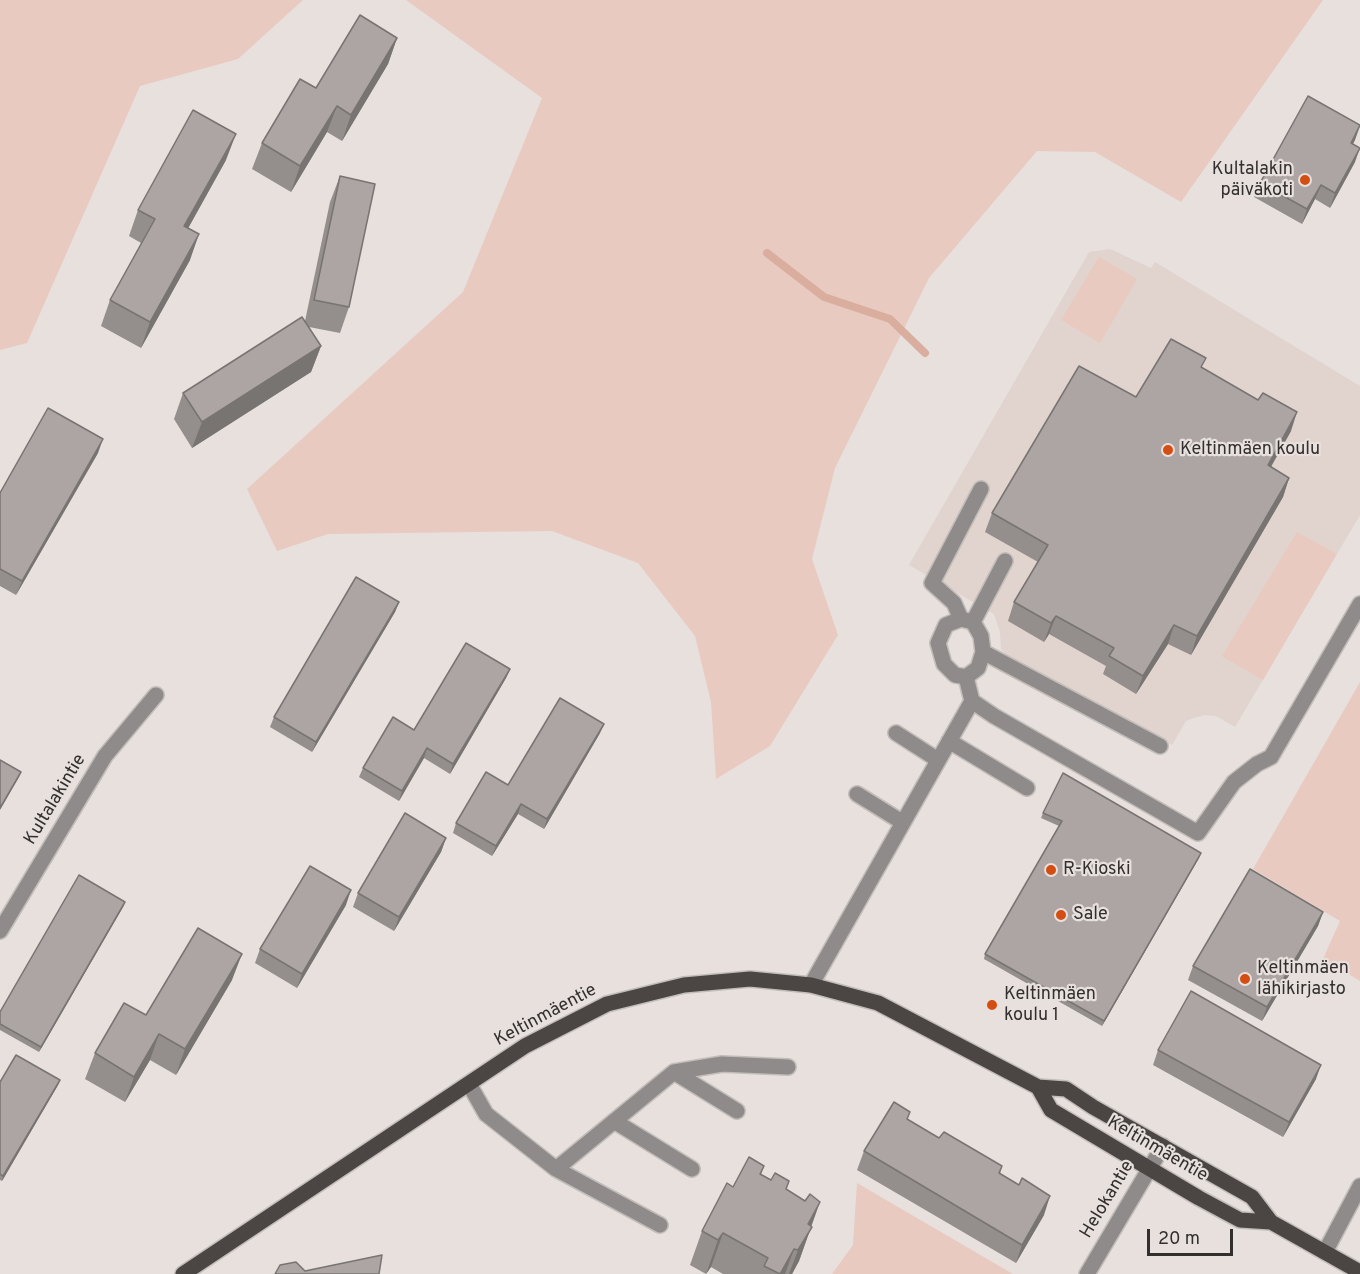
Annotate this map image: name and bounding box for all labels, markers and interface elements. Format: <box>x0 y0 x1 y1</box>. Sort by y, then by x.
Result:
place label: Kultalakin päiväkoti <box>1212 159 1293 201</box>
marker: Kultalakin päiväkoti <box>1298 173 1312 187</box>
place label: Keltinmäen koulu <box>1180 439 1320 461</box>
marker: Keltinmäen koulu <box>1161 443 1175 457</box>
street label: Kultalakintie <box>21 751 91 849</box>
place label: R-Kioski <box>1063 859 1131 881</box>
marker: R-Kioski <box>1044 863 1058 877</box>
place label: Sale <box>1073 904 1108 926</box>
marker: Sale <box>1054 908 1068 922</box>
place label: Keltinmäen lähikirjasto <box>1257 958 1349 1000</box>
marker: Keltinmäen lähikirjasto <box>1238 972 1252 986</box>
street label: Keltinmäentie <box>491 980 601 1052</box>
place label: Keltinmäen koulu 1 <box>1004 984 1096 1026</box>
marker: Keltinmäen koulu 1 <box>985 998 999 1012</box>
street label: Keltinmäentie <box>1103 1113 1211 1187</box>
street label: Helokantie <box>1076 1157 1140 1243</box>
scale bar <box>1150 1217 1236 1255</box>
text: 20 m <box>1158 1228 1200 1251</box>

